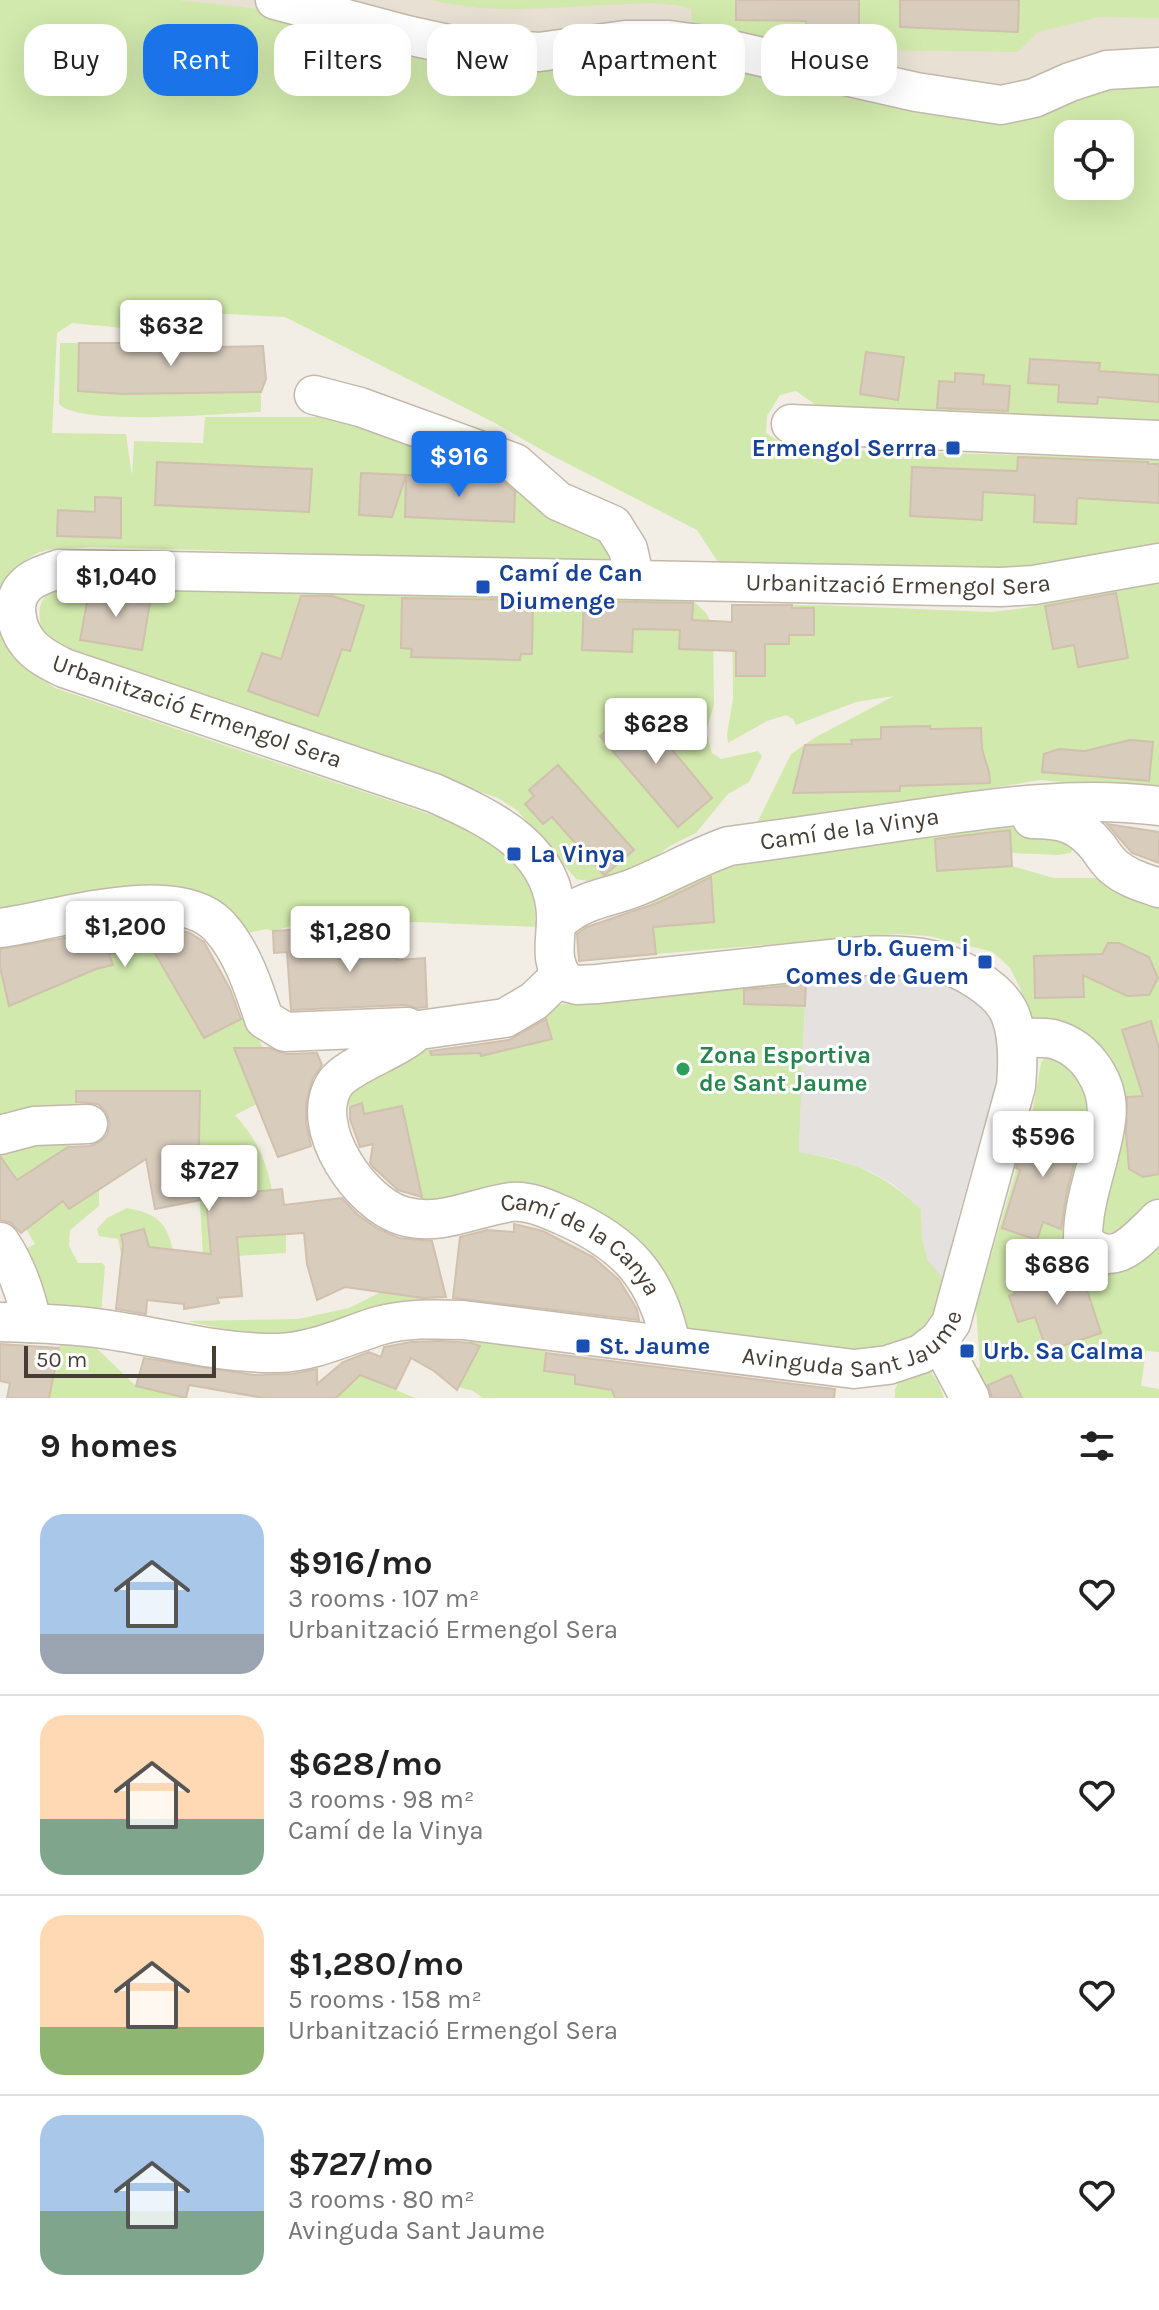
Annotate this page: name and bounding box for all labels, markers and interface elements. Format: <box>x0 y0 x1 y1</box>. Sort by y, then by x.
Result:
chip: Buy <box>24 24 127 96</box>
chip: Rent <box>143 24 258 96</box>
chip: Filters <box>274 24 411 96</box>
chip: New <box>427 24 537 96</box>
chip: Apartment <box>553 24 745 96</box>
chip: House <box>761 24 897 96</box>
map controls <box>1054 120 1134 200</box>
button: locate <box>1054 120 1134 200</box>
pin: $632 <box>124 300 218 368</box>
text: $632 <box>138 310 204 341</box>
pin: $916 <box>412 431 506 499</box>
place label: Ermengol Serrra <box>752 434 937 462</box>
marker: Ermengol Serrra <box>944 439 962 457</box>
text: $916 <box>430 441 488 472</box>
pin: $1,040 <box>51 551 181 619</box>
place label: Camí de Can Diumenge <box>499 559 643 615</box>
text: $1,040 <box>75 561 157 592</box>
street label: Urbanització Ermengol Sera <box>745 568 1053 601</box>
marker: Camí de Can Diumenge <box>474 578 492 596</box>
street label: Urbanització Ermengol Sera <box>48 648 346 774</box>
pin: $628 <box>609 698 703 766</box>
text: $628 <box>623 708 689 739</box>
street label: Camí de la Vinya <box>758 802 941 856</box>
place label: La Vinya <box>530 840 625 868</box>
marker: La Vinya <box>505 845 523 863</box>
pin: $1,200 <box>60 901 190 969</box>
pin: $1,280 <box>285 906 415 974</box>
text: $1,200 <box>84 911 166 942</box>
text: $1,280 <box>309 916 391 947</box>
place label: Urb. Guem i Comes de Guem <box>786 934 969 990</box>
marker: Urb. Guem i Comes de Guem <box>976 953 994 971</box>
place label: Zona Esportiva de Sant Jaume <box>699 1041 871 1097</box>
marker: Zona Esportiva de Sant Jaume <box>674 1060 692 1078</box>
pin: $596 <box>996 1111 1090 1179</box>
text: $596 <box>1011 1121 1075 1152</box>
pin: $727 <box>162 1145 256 1213</box>
text: $727 <box>179 1155 239 1186</box>
street label: Camí de la Canya <box>498 1187 667 1301</box>
pin: $686 <box>1010 1239 1104 1307</box>
text: $686 <box>1024 1249 1090 1280</box>
street label: Avinguda Sant Jaume <box>741 1307 968 1383</box>
place label: St. Jaume <box>599 1332 710 1360</box>
marker: St. Jaume <box>574 1337 592 1355</box>
place label: Urb. Sa Calma <box>983 1337 1144 1365</box>
scale bar <box>24 1342 216 1378</box>
marker: Urb. Sa Calma <box>958 1342 976 1360</box>
text: 50 m <box>36 1347 87 1373</box>
icon: filters <box>1075 1424 1119 1468</box>
text: 9 homes <box>40 1426 178 1466</box>
text: $916/mo <box>288 1543 432 1583</box>
icon: home <box>104 1546 200 1642</box>
icon: heart <box>1075 1572 1119 1616</box>
text: 3 rooms · 107 m² <box>288 1583 479 1614</box>
text: Urbanització Ermengol Sera <box>288 1614 618 1645</box>
text: $628/mo <box>288 1744 442 1784</box>
icon: home <box>104 1747 200 1843</box>
icon: heart <box>1075 1773 1119 1817</box>
text: 3 rooms · 98 m² <box>288 1784 474 1815</box>
text: Camí de la Vinya <box>288 1815 484 1846</box>
text: $1,280/mo <box>288 1944 464 1984</box>
icon: home <box>104 1947 200 2043</box>
icon: heart <box>1075 1973 1119 2017</box>
text: 5 rooms · 158 m² <box>288 1984 482 2015</box>
text: Urbanització Ermengol Sera <box>288 2015 618 2046</box>
text: $727/mo <box>288 2144 433 2184</box>
icon: home <box>104 2147 200 2243</box>
icon: heart <box>1075 2173 1119 2217</box>
text: 3 rooms · 80 m² <box>288 2184 475 2215</box>
text: Avinguda Sant Jaume <box>288 2215 545 2246</box>

